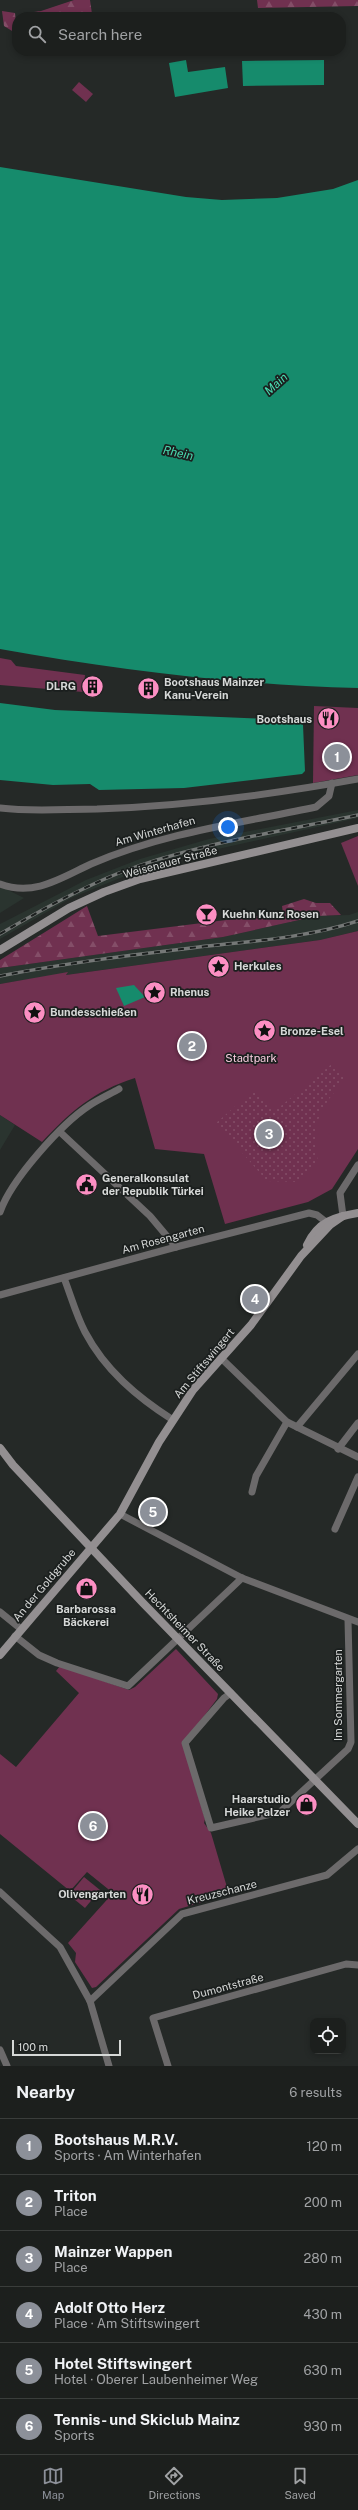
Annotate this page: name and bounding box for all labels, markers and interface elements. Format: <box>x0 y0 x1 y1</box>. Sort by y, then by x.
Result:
search box <box>12 12 346 56</box>
icon: search <box>26 23 48 45</box>
text: Search here <box>58 26 142 43</box>
water label: Main <box>262 370 291 398</box>
water label: Rhein <box>161 443 195 463</box>
building icon: DLRG <box>79 673 105 699</box>
building icon: Bootshaus Mainzer Kanu-Verein <box>135 675 161 701</box>
place label: Bootshaus Mainzer Kanu-Verein <box>164 676 264 701</box>
place label: DLRG <box>46 680 76 692</box>
restaurant icon: Bootshaus <box>315 706 341 732</box>
place label: Bootshaus <box>257 713 312 725</box>
pin: 1 <box>324 742 350 772</box>
street label: Am Winterhafen <box>114 814 196 848</box>
your location <box>218 817 238 837</box>
street label: Weisenauer Straße <box>122 844 218 880</box>
bar icon: Kuehn Kunz Rosen <box>194 901 220 927</box>
place label: Kuehn Kunz Rosen <box>222 908 319 920</box>
place icon: Herkules <box>205 953 231 979</box>
place label: Herkules <box>234 960 282 972</box>
place icon: Rhenus <box>142 979 168 1005</box>
place label: Rhenus <box>170 986 210 998</box>
place icon: Bundesschießen <box>21 999 47 1025</box>
place label: Bundesschießen <box>50 1006 137 1018</box>
place icon: Bronze-Esel <box>252 1018 278 1044</box>
place label: Bronze-Esel <box>280 1025 344 1037</box>
pin: 2 <box>179 1031 205 1061</box>
park label: Stadtpark <box>225 1052 277 1064</box>
pin: 3 <box>256 1119 282 1149</box>
public building icon: Generalkonsulat der Republik Türkei <box>74 1171 100 1197</box>
place label: Generalkonsulat der Republik Türkei <box>102 1172 204 1197</box>
street label: Am Rosengarten <box>120 1222 206 1256</box>
pin: 4 <box>242 1284 268 1314</box>
street label: Am Stiftswingert <box>171 1326 237 1400</box>
pin: 5 <box>140 1497 166 1527</box>
street label: An der Goldgrube <box>10 1546 78 1624</box>
shop icon: Barbarossa Bäckerei <box>73 1576 99 1602</box>
street label: Hechtsheimer Straße <box>143 1587 227 1673</box>
place label: Barbarossa Bäckerei <box>56 1603 116 1628</box>
street label: Im Sommergarten <box>332 1649 344 1741</box>
shop icon: Haarstudio Heike Palzer <box>293 1792 319 1818</box>
place label: Haarstudio Heike Palzer <box>224 1793 290 1818</box>
pin: 6 <box>80 1811 106 1841</box>
street label: Kreuzschanze <box>186 1878 258 1906</box>
restaurant icon: Olivengarten <box>129 1881 155 1907</box>
place label: Olivengarten <box>58 1888 126 1900</box>
street label: Dumontstraße <box>191 1971 265 2001</box>
map controls <box>310 2018 346 2054</box>
button: locate <box>310 2018 346 2054</box>
scale bar <box>12 2038 121 2057</box>
text: 100 m <box>18 2041 48 2053</box>
text: Nearby <box>16 2082 75 2102</box>
text: 6 results <box>289 2085 342 2100</box>
text: Bootshaus M.R.V. <box>54 2131 178 2148</box>
text: 1 <box>26 2139 32 2154</box>
text: 120 m <box>307 2139 342 2154</box>
text: Sports · Am Winterhafen <box>54 2148 201 2163</box>
text: Triton <box>54 2187 97 2204</box>
text: 2 <box>25 2195 33 2210</box>
text: 200 m <box>304 2195 342 2210</box>
text: Place <box>54 2204 88 2219</box>
text: Mainzer Wappen <box>54 2243 172 2260</box>
text: 3 <box>25 2251 33 2266</box>
text: 280 m <box>304 2251 342 2266</box>
text: Place <box>54 2260 88 2275</box>
text: Adolf Otto Herz <box>54 2299 165 2316</box>
text: 4 <box>25 2307 33 2322</box>
text: 430 m <box>303 2307 342 2322</box>
text: Place · Am Stiftswingert <box>54 2316 200 2331</box>
text: Hotel Stiftswingert <box>54 2355 192 2372</box>
text: 5 <box>25 2363 33 2378</box>
text: 630 m <box>304 2363 342 2378</box>
text: Hotel · Oberer Laubenheimer Weg <box>54 2372 258 2387</box>
text: Tennis- und Skiclub Mainz <box>54 2411 240 2428</box>
text: 6 <box>25 2419 33 2434</box>
text: 930 m <box>304 2419 342 2434</box>
text: Sports <box>54 2428 94 2443</box>
tab: Map <box>42 2465 64 2501</box>
tab: Directions <box>149 2465 200 2501</box>
tab: Saved <box>284 2465 316 2501</box>

